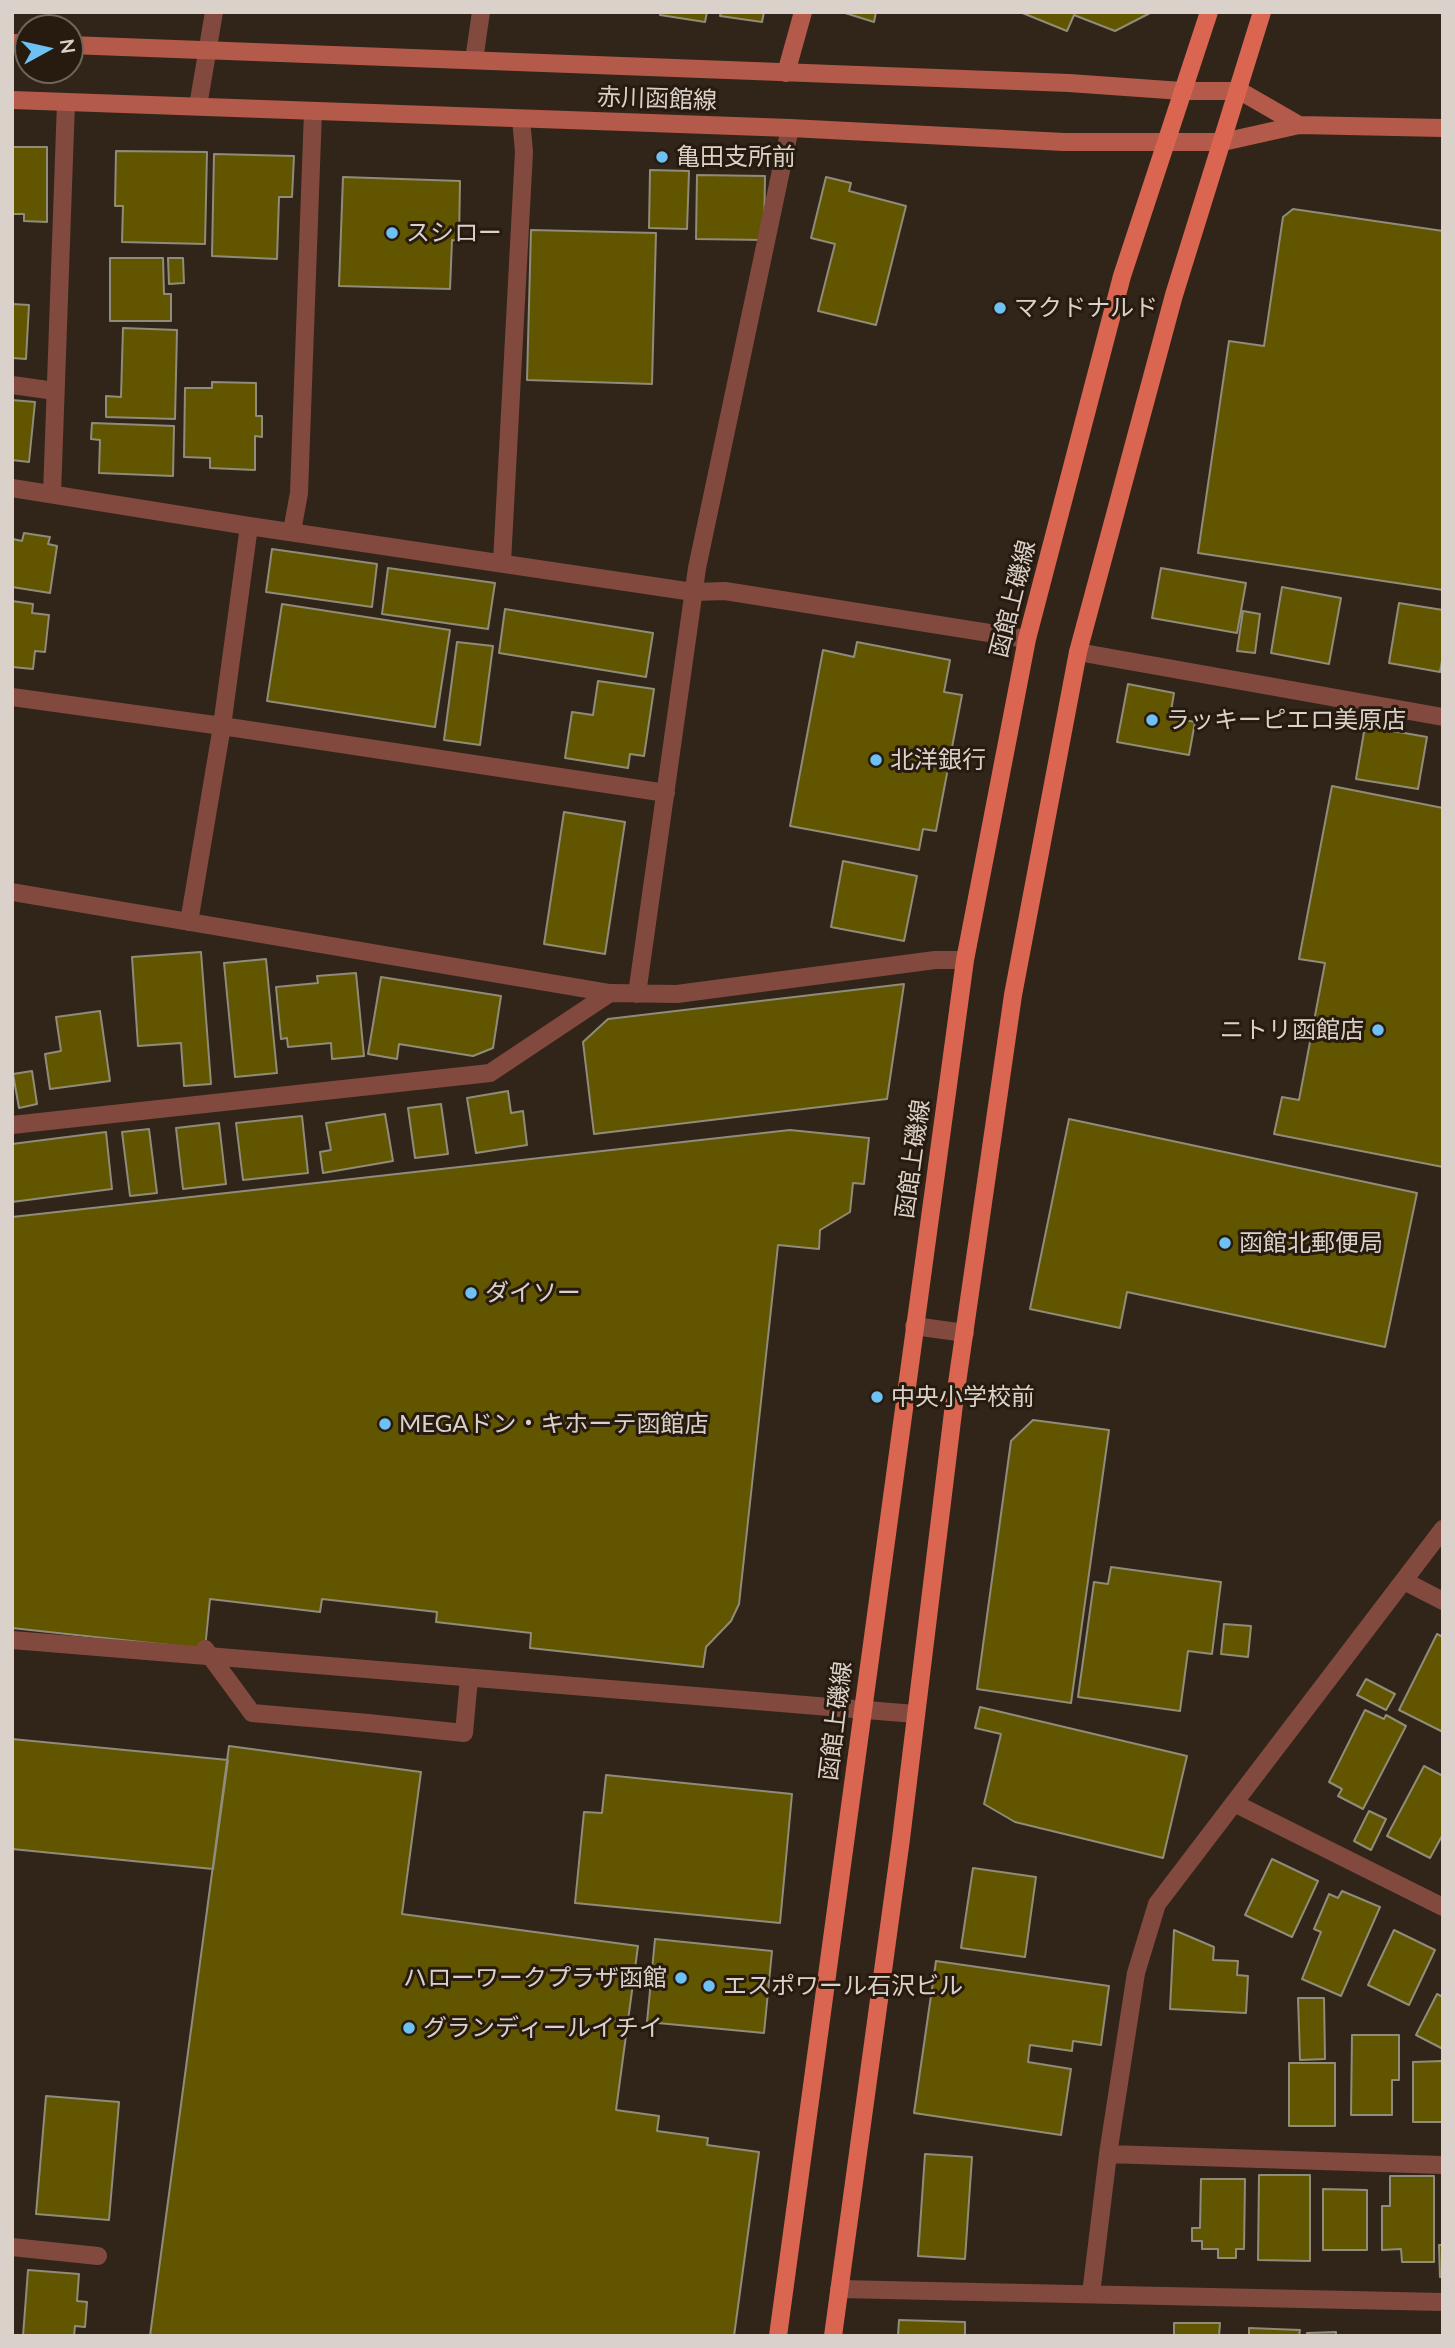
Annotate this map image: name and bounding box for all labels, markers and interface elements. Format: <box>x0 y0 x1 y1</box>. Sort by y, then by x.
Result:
north arrow <box>14 14 84 84</box>
text: N <box>56 37 81 55</box>
street label: 赤川函館線 <box>597 83 717 115</box>
place label: 亀田支所前 <box>676 143 796 171</box>
marker: 亀田支所前 <box>654 149 670 165</box>
place label: スシロー <box>406 219 502 247</box>
marker: スシロー <box>384 225 400 241</box>
place label: マクドナルド <box>1014 294 1158 322</box>
marker: マクドナルド <box>992 300 1008 316</box>
street label: 函館上磯線 <box>985 537 1041 661</box>
place label: ラッキーピエロ美原店 <box>1166 706 1406 734</box>
marker: ラッキーピエロ美原店 <box>1144 712 1160 728</box>
place label: 北洋銀行 <box>890 746 986 774</box>
marker: 北洋銀行 <box>868 752 884 768</box>
place label: ニトリ函館店 <box>1220 1016 1364 1044</box>
marker: ニトリ函館店 <box>1370 1022 1386 1038</box>
street label: 函館上磯線 <box>890 1098 936 1220</box>
place label: 函館北郵便局 <box>1239 1229 1383 1257</box>
marker: 函館北郵便局 <box>1217 1235 1233 1251</box>
place label: ダイソー <box>485 1279 581 1307</box>
marker: ダイソー <box>463 1285 479 1301</box>
place label: 中央小学校前 <box>891 1383 1035 1411</box>
marker: 中央小学校前 <box>869 1389 885 1405</box>
place label: MEGAドン・キホーテ函館店 <box>399 1410 708 1438</box>
marker: MEGAドン・キホーテ函館店 <box>377 1416 393 1432</box>
street label: 函館上磯線 <box>814 1660 858 1782</box>
place label: ハローワークプラザ函館 <box>403 1964 667 1992</box>
marker: ハローワークプラザ函館 <box>673 1970 689 1986</box>
place label: エスポワール石沢ビル <box>723 1972 963 2000</box>
marker: エスポワール石沢ビル <box>701 1978 717 1994</box>
place label: グランディールイチイ <box>423 2014 663 2042</box>
marker: グランディールイチイ <box>401 2020 417 2036</box>

